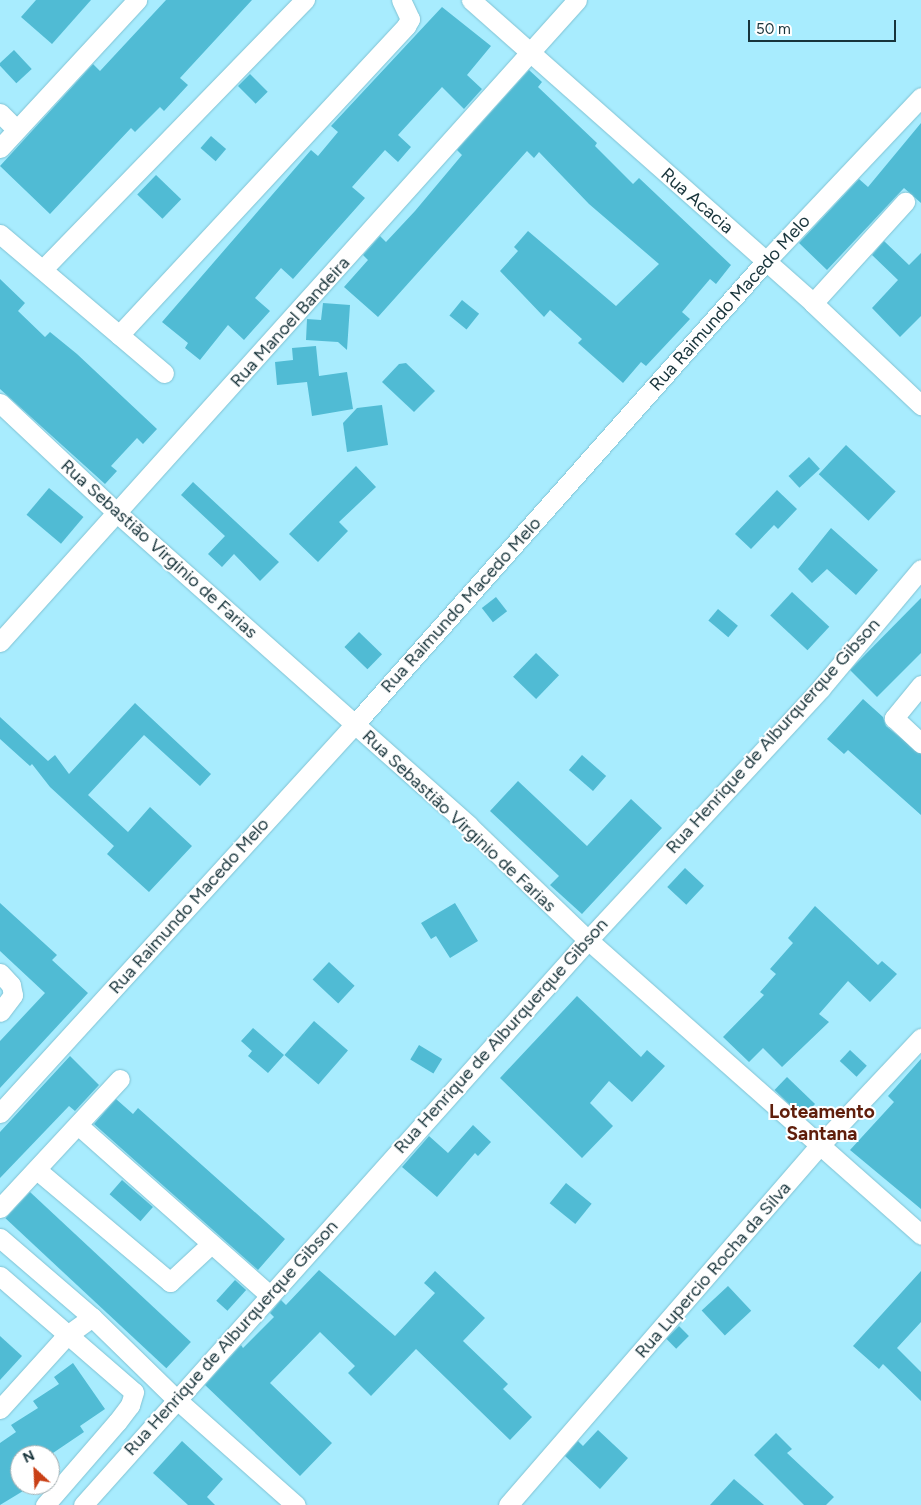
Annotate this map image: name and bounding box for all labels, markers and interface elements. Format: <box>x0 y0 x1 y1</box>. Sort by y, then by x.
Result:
scale bar <box>751 10 898 42</box>
text: 50 m <box>756 20 791 38</box>
street label: Rua Acacia <box>656 164 738 238</box>
street label: Rua Raimundo Macedo Melo <box>645 211 815 395</box>
street label: Rua Manoel Bandeira <box>226 252 354 392</box>
street label: Rua Sebastião Virginio de Farias <box>56 455 262 643</box>
street label: Rua Raimundo Macedo Melo <box>376 513 546 697</box>
street label: Rua Henrique de Alburquerque Gibson <box>661 614 885 858</box>
street label: Rua Sebastião Virginio de Farias <box>358 725 560 917</box>
street label: Rua Raimundo Macedo Melo <box>104 814 274 998</box>
street label: Rua Henrique de Alburquerque Gibson <box>389 914 613 1158</box>
district label: Loteamento Santana <box>769 1101 875 1145</box>
street label: Rua Lupercio Rocha da Silva <box>631 1177 795 1363</box>
street label: Rua Henrique de Alburquerque Gibson <box>119 1216 343 1460</box>
north arrow <box>10 1445 60 1495</box>
text: N <box>20 1447 37 1467</box>

